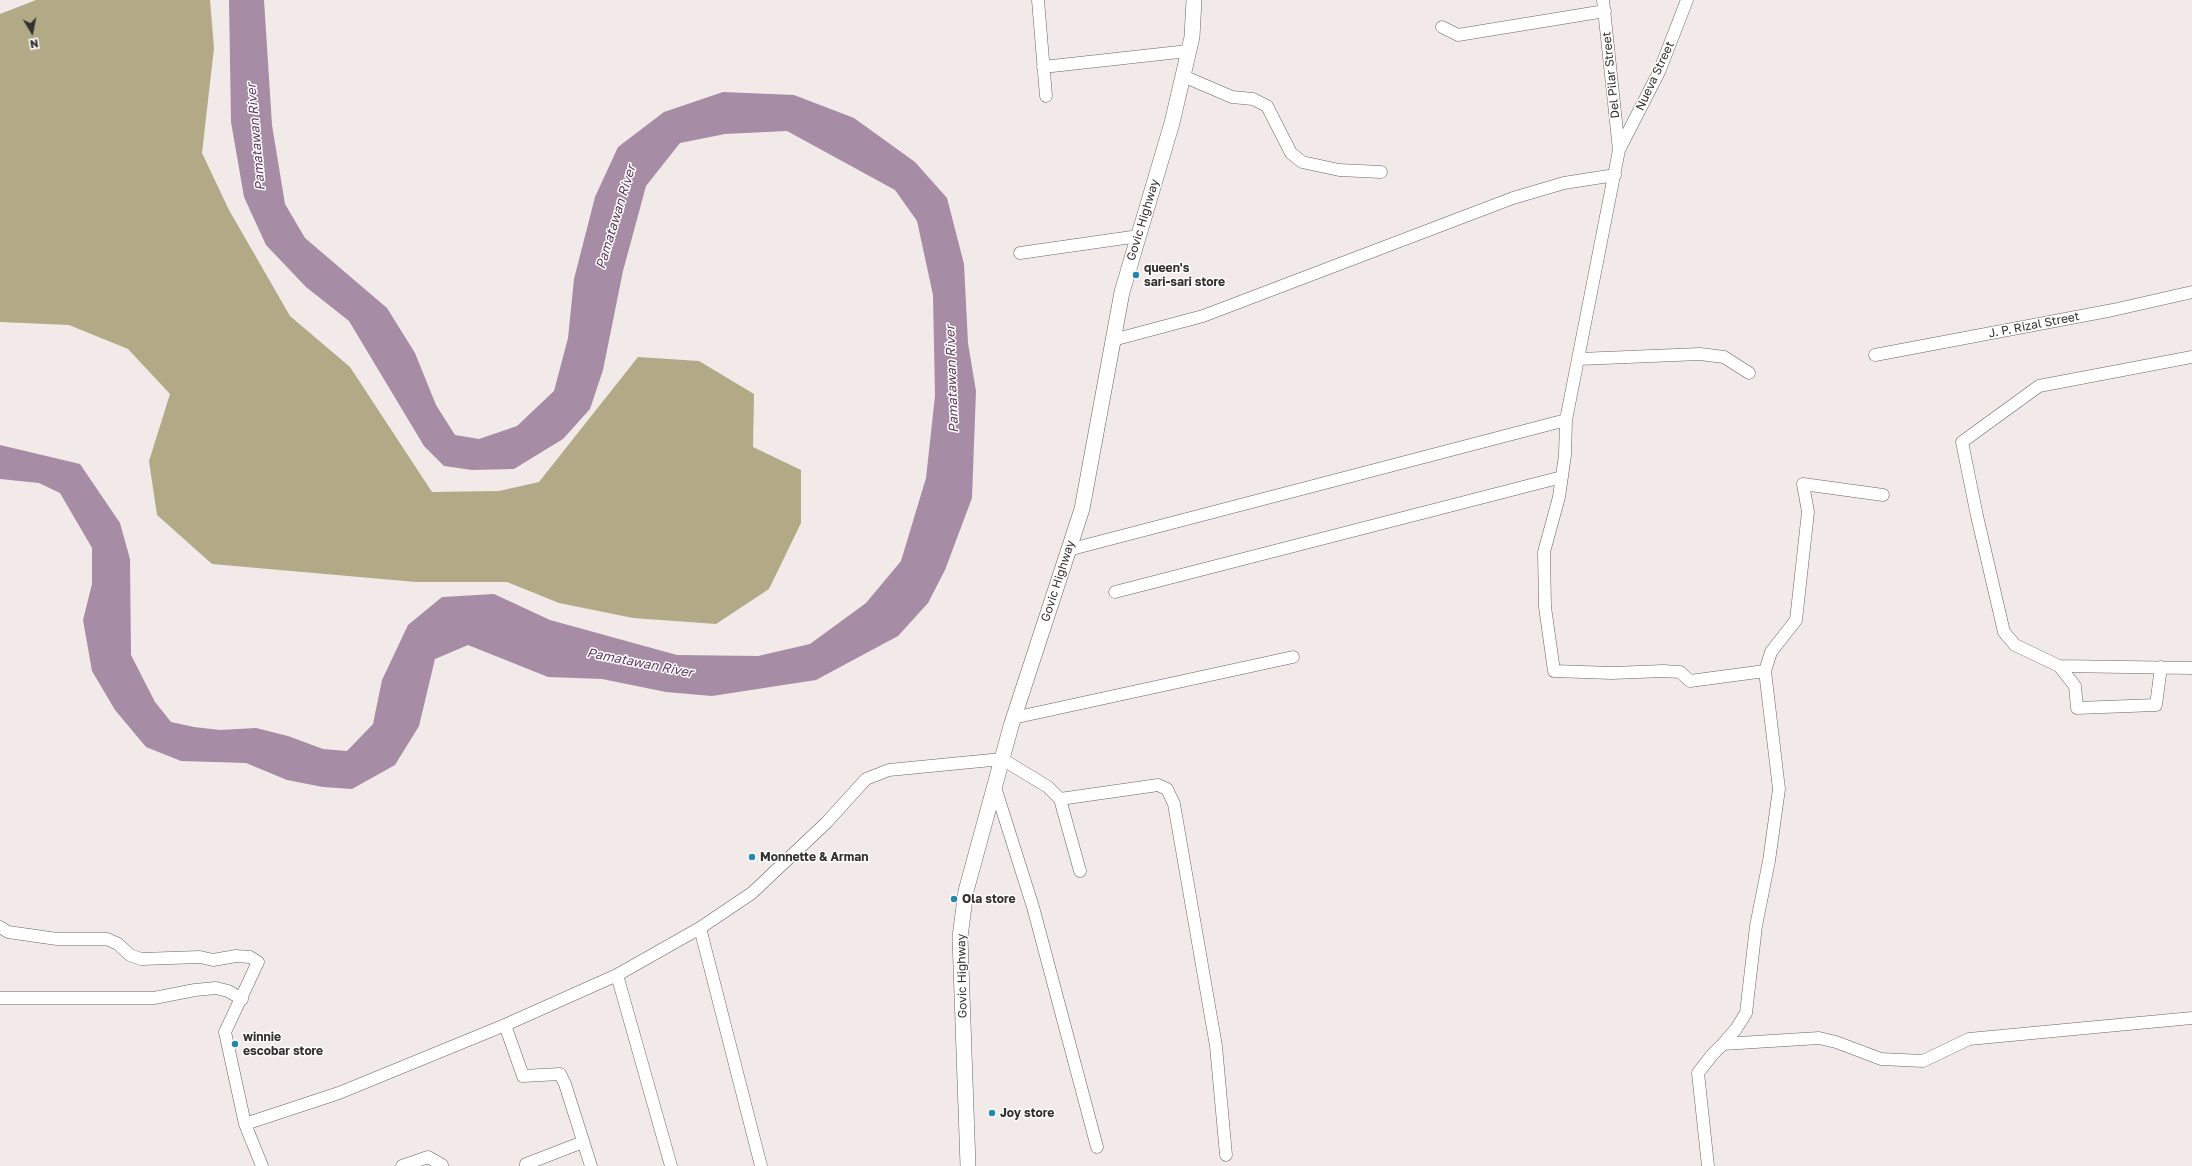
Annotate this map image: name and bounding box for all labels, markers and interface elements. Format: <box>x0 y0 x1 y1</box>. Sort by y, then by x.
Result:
north arrow <box>12 12 52 52</box>
street label: Del Pilar Street <box>1599 31 1623 119</box>
text: N <box>29 37 39 51</box>
street label: Nueva Street <box>1633 39 1677 113</box>
water label: Pamatawan River <box>244 83 268 191</box>
water label: Pamatawan River <box>593 163 639 271</box>
street label: Govic Highway <box>1124 177 1162 263</box>
place label: queen's sari-sari store <box>1144 261 1225 289</box>
marker: queen's sari-sari store <box>1131 270 1141 280</box>
street label: J. P. Rizal Street <box>1987 309 2081 341</box>
water label: Pamatawan River <box>942 325 962 433</box>
street label: Govic Highway <box>1038 539 1078 623</box>
water label: Pamatawan River <box>586 645 694 681</box>
place label: Monnette & Arman <box>760 850 868 864</box>
marker: Monnette & Arman <box>747 852 757 862</box>
place label: Ola store <box>962 892 1015 906</box>
marker: Ola store <box>949 894 959 904</box>
street label: Govic Highway <box>954 934 970 1018</box>
place label: winnie escobar store <box>243 1030 323 1058</box>
marker: winnie escobar store <box>230 1039 240 1049</box>
place label: Joy store <box>1000 1106 1054 1120</box>
marker: Joy store <box>987 1108 997 1118</box>

